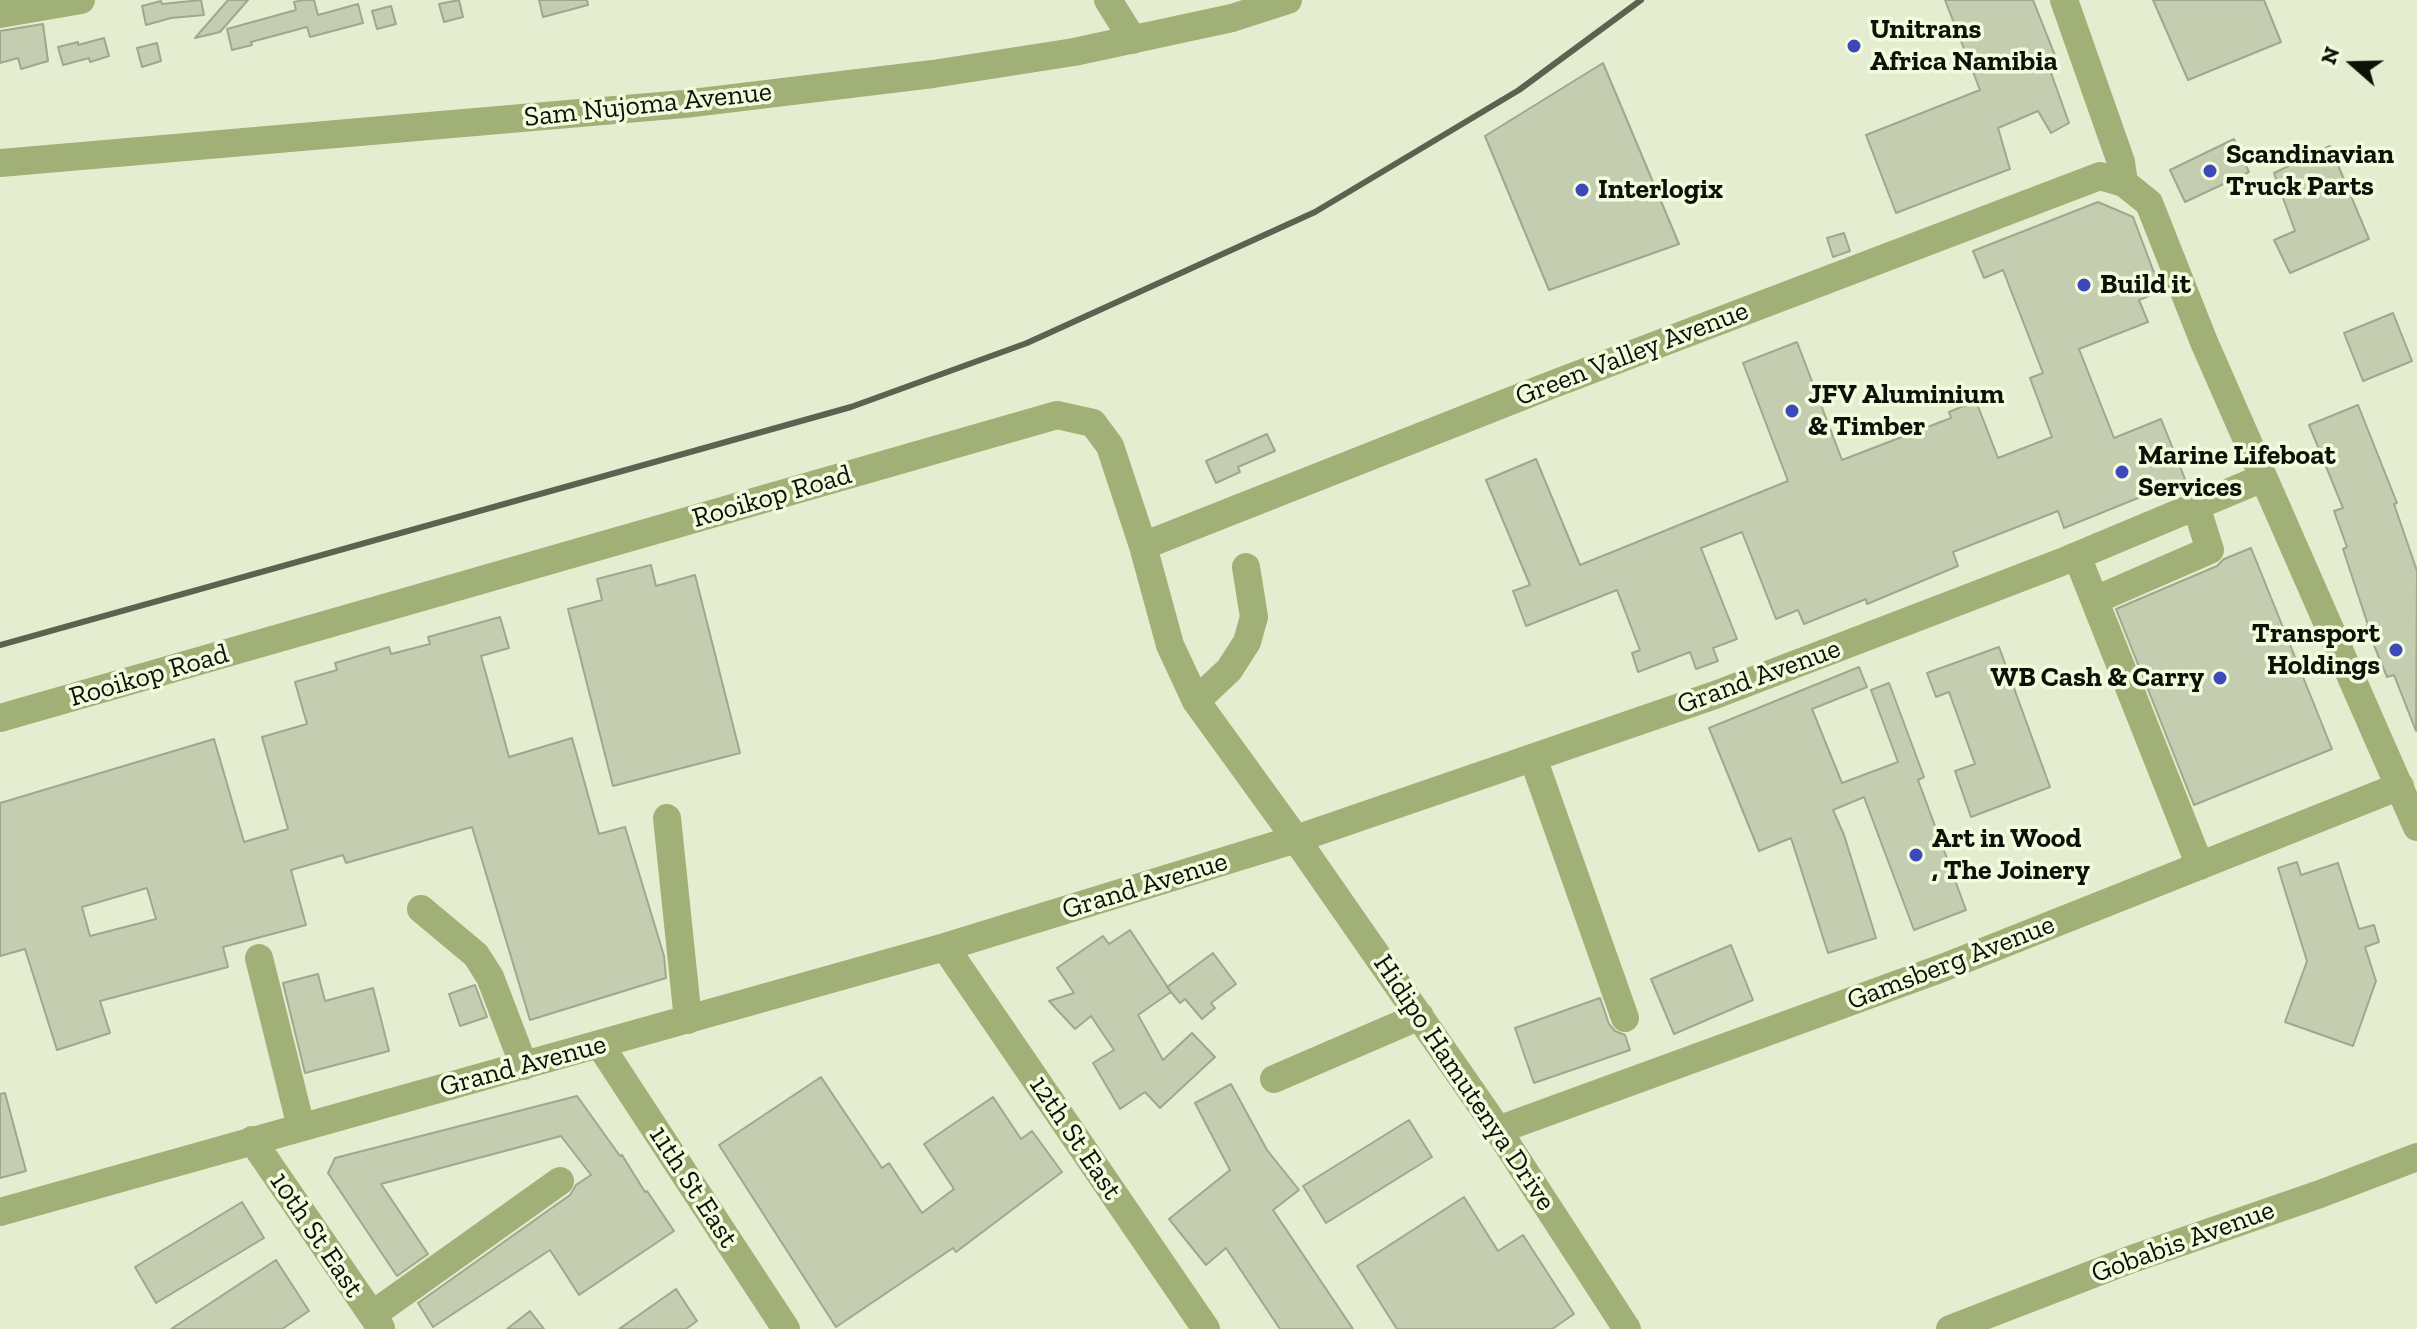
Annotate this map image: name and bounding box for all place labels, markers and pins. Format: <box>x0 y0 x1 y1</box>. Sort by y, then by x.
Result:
place label: Unitrans Africa Namibia <box>1870 13 2058 79</box>
marker: Unitrans Africa Namibia <box>1845 37 1863 55</box>
place label: Scandinavian Truck Parts <box>2226 138 2394 204</box>
marker: Scandinavian Truck Parts <box>2201 162 2219 180</box>
place label: Interlogix <box>1598 173 1723 207</box>
marker: Interlogix <box>1573 181 1591 199</box>
place label: Build it <box>2100 268 2191 302</box>
marker: Build it <box>2075 276 2093 294</box>
place label: JFV Aluminium & Timber <box>1808 378 2004 444</box>
marker: JFV Aluminium & Timber <box>1783 402 1801 420</box>
place label: Marine Lifeboat Services <box>2138 439 2336 505</box>
marker: Marine Lifeboat Services <box>2113 463 2131 481</box>
place label: Transport Holdings <box>2252 617 2380 683</box>
marker: Transport Holdings <box>2387 641 2405 659</box>
place label: WB Cash & Carry <box>1990 661 2204 695</box>
marker: WB Cash & Carry <box>2211 669 2229 687</box>
place label: Art in Wood , The Joinery <box>1932 822 2090 888</box>
marker: Art in Wood , The Joinery <box>1907 846 1925 864</box>

